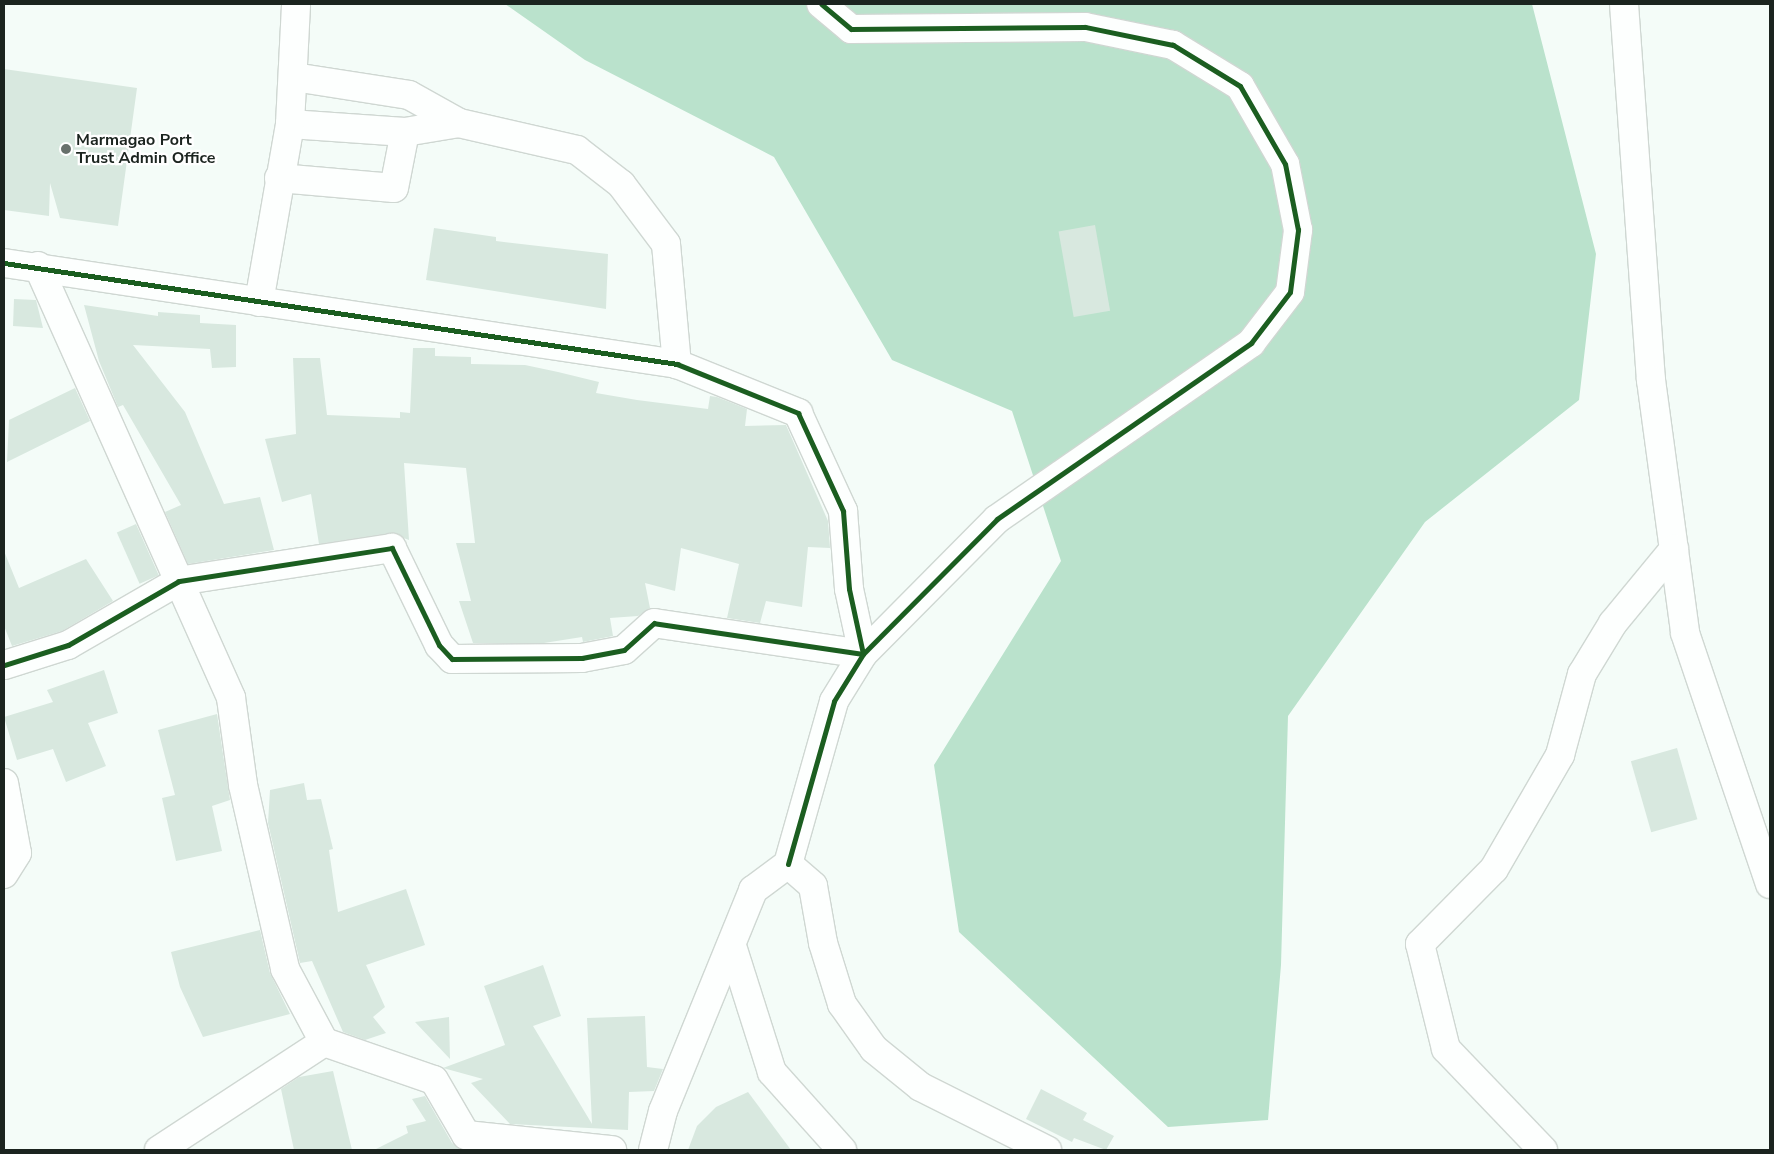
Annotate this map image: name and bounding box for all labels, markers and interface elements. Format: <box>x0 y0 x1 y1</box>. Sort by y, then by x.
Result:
place label: Marmagao Port Trust Admin Office <box>76 130 215 168</box>
marker: Marmagao Port Trust Admin Office <box>60 143 72 155</box>

